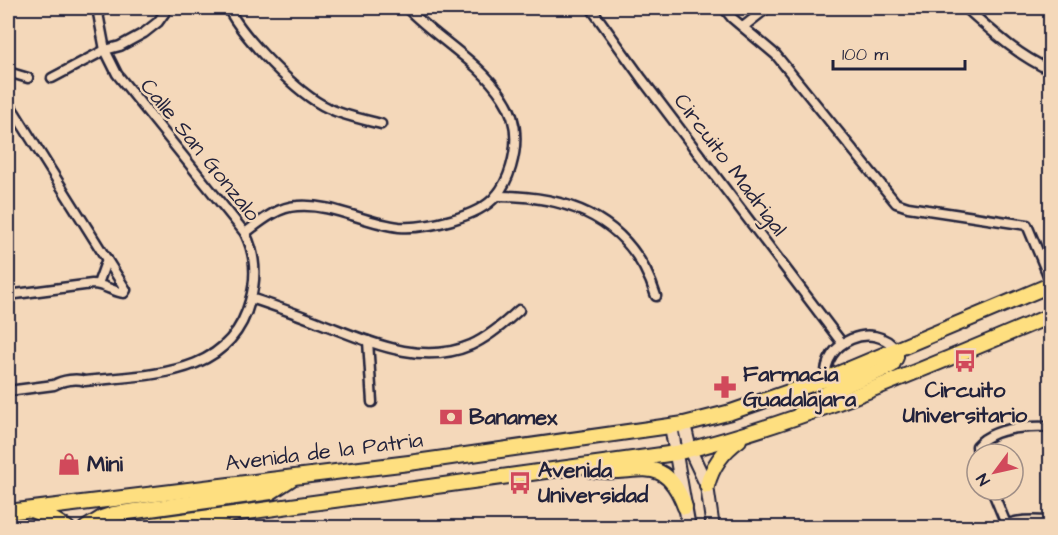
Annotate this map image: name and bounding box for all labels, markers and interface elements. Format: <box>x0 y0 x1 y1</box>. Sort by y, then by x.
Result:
scale bar <box>833 33 965 71</box>
text: 100 m <box>842 42 888 67</box>
street label: Calle San Gonzalo <box>133 72 268 229</box>
street label: Circuito Madrigal <box>665 87 794 243</box>
bus stop icon: Circuito Universitario <box>952 348 978 374</box>
place label: Farmacia Guadalajara <box>743 359 857 415</box>
pharmacy icon: Farmacia Guadalajara <box>712 374 738 400</box>
place label: Circuito Universitario <box>903 375 1028 431</box>
place label: Banamex <box>469 402 558 433</box>
bank icon: Banamex <box>438 404 464 430</box>
street label: Avenida de la Patria <box>223 424 425 480</box>
north arrow <box>965 442 1025 502</box>
place label: Mini <box>87 449 124 480</box>
shop icon: Mini <box>56 451 82 477</box>
place label: Avenida Universidad <box>538 455 649 511</box>
text: N <box>971 469 995 490</box>
bus stop icon: Avenida Universidad <box>507 470 533 496</box>

